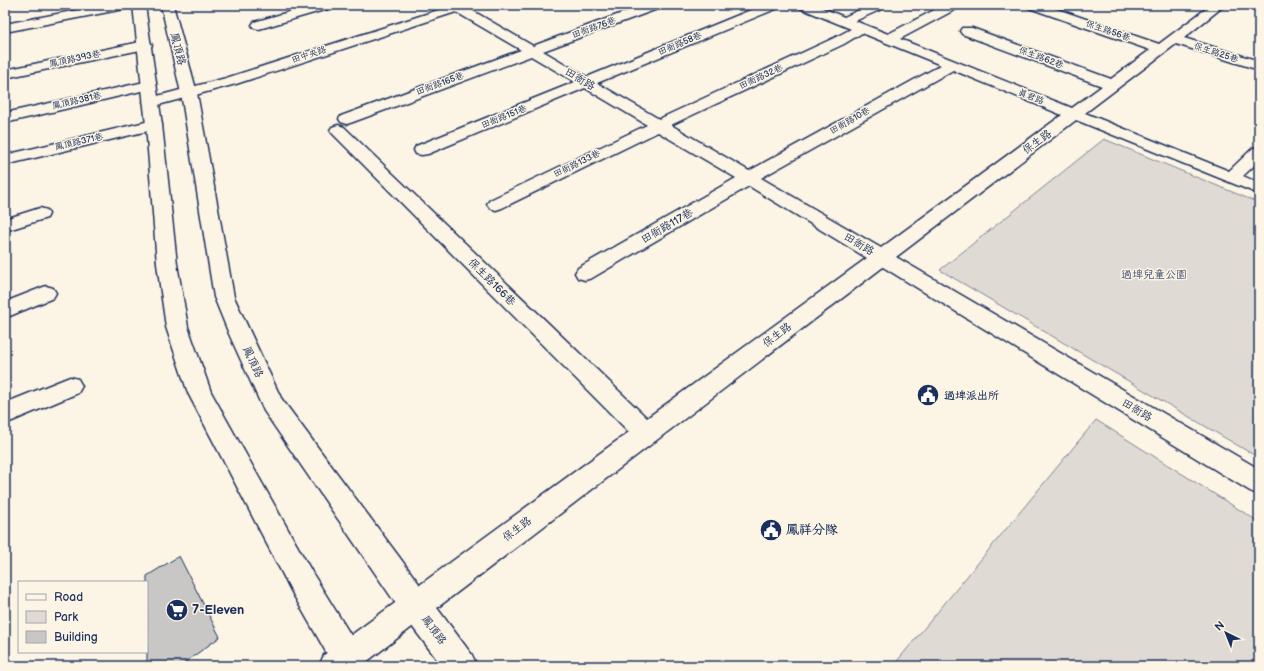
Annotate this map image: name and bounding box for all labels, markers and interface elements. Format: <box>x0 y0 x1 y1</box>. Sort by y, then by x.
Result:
street label: 田衙路76巷 <box>571 15 617 41</box>
street label: 保生路56巷 <box>1084 18 1132 44</box>
street label: 田衙路58巷 <box>656 30 704 58</box>
street label: 鳳頂路 <box>168 31 188 67</box>
street label: 保生路25巷 <box>1192 41 1240 65</box>
street label: 田中央路 <box>290 44 328 66</box>
street label: 保生路62巷 <box>1017 45 1065 71</box>
street label: 鳳頂路393巷 <box>48 48 102 70</box>
street label: 田衙路32巷 <box>737 62 785 92</box>
street label: 田衙路 <box>563 65 597 93</box>
street label: 田衙路165巷 <box>415 70 465 98</box>
street label: 真君路 <box>1016 87 1046 107</box>
street label: 鳳頂路381巷 <box>51 90 103 112</box>
street label: 田衙路151巷 <box>480 103 528 131</box>
street label: 田衙路10巷 <box>828 105 872 137</box>
street label: 保生路 <box>1020 127 1054 157</box>
street label: 鳳頂路371巷 <box>54 131 104 153</box>
street label: 田衙路133巷 <box>552 148 602 180</box>
street label: 田衙路117巷 <box>639 206 695 246</box>
street label: 田衙路 <box>842 230 876 258</box>
street label: 保生路166巷 <box>466 256 518 308</box>
park label: 過埤兒童公園 <box>1121 268 1187 281</box>
street label: 保生路 <box>760 320 794 350</box>
street label: 鳳頂路 <box>240 344 266 380</box>
public building icon: 過埤派出所 <box>915 382 941 408</box>
place label: 過埤派出所 <box>944 389 999 402</box>
street label: 田衙路 <box>1120 396 1154 424</box>
street label: 保生路 <box>500 514 534 544</box>
public building icon: 鳳祥分隊 <box>758 517 784 543</box>
place label: 鳳祥分隊 <box>786 522 838 538</box>
legend <box>18 581 148 653</box>
text: Road <box>54 590 83 605</box>
supermarket icon: 7-Eleven <box>164 597 190 623</box>
place label: 7-Eleven <box>192 602 244 618</box>
text: Park <box>54 610 78 625</box>
street label: 鳳頂路 <box>419 613 449 647</box>
north arrow <box>1206 613 1246 653</box>
text: N <box>1212 618 1227 634</box>
text: Building <box>54 630 98 645</box>

